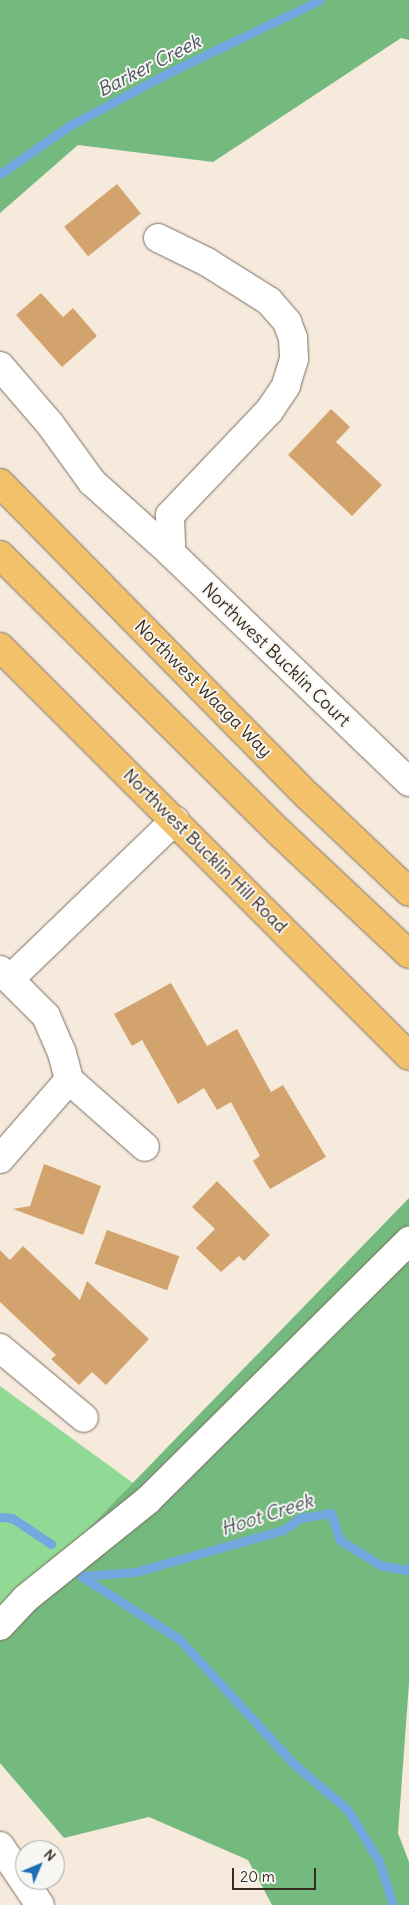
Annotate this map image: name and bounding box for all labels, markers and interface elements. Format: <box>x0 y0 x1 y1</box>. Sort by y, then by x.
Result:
water label: Barker Creek <box>94 30 204 102</box>
street label: Northwest Bucklin Court <box>197 579 355 731</box>
street label: Northwest Waaga Way <box>130 616 276 762</box>
street label: Northwest Bucklin Hill Road <box>118 764 292 938</box>
water label: Hoot Creek <box>218 1489 316 1541</box>
north arrow <box>15 1840 65 1890</box>
text: N <box>40 1845 60 1865</box>
scale bar <box>234 1858 318 1890</box>
text: 20 m <box>240 1867 275 1886</box>

